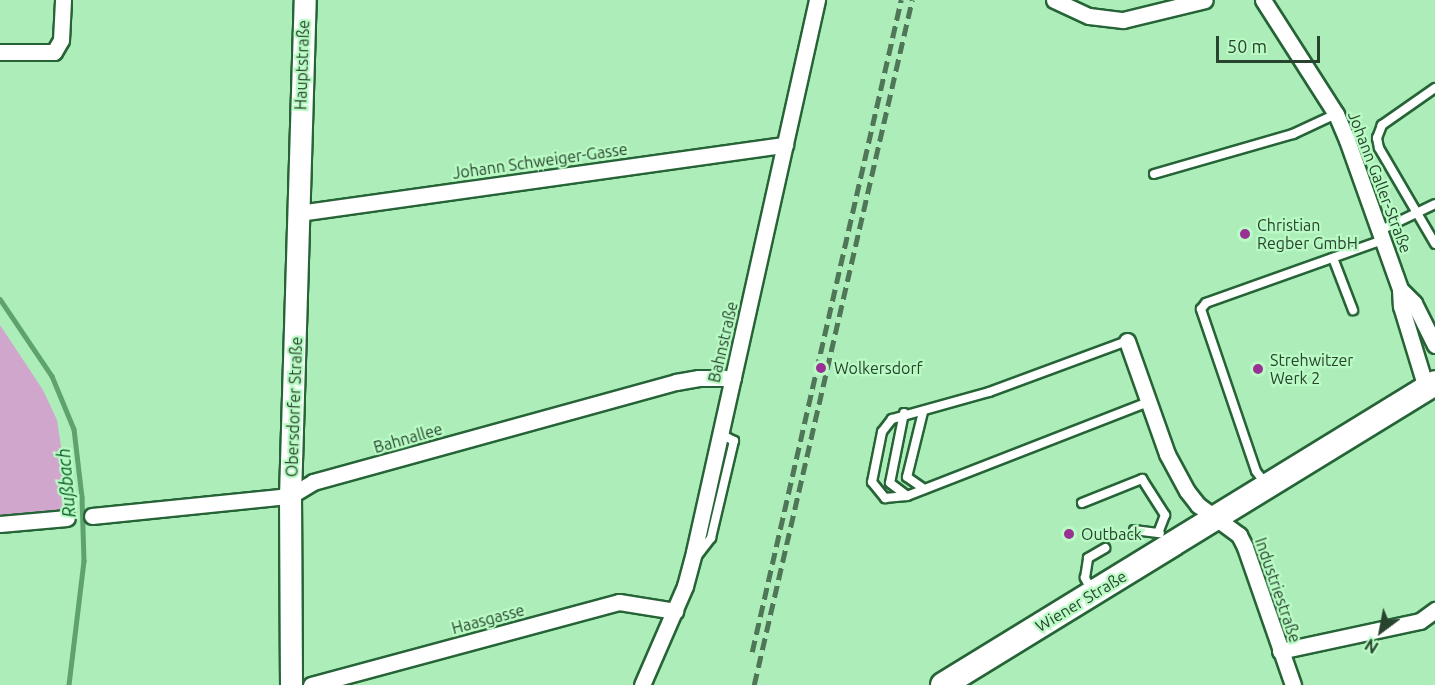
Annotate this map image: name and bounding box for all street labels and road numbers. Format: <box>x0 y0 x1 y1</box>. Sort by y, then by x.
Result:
street label: Hauptstraße <box>291 20 313 110</box>
street label: Johann Galler-Straße <box>1344 108 1416 256</box>
street label: Johann Schweiger-Gasse <box>451 139 629 183</box>
street label: Bahnstraße <box>704 300 742 384</box>
street label: Obersdorfer Straße <box>282 336 306 478</box>
street label: Bahnallee <box>371 419 445 457</box>
street label: Industriestraße <box>1251 535 1305 645</box>
street label: Wiener Straße <box>1032 566 1130 636</box>
street label: Haasgasse <box>449 600 527 638</box>

